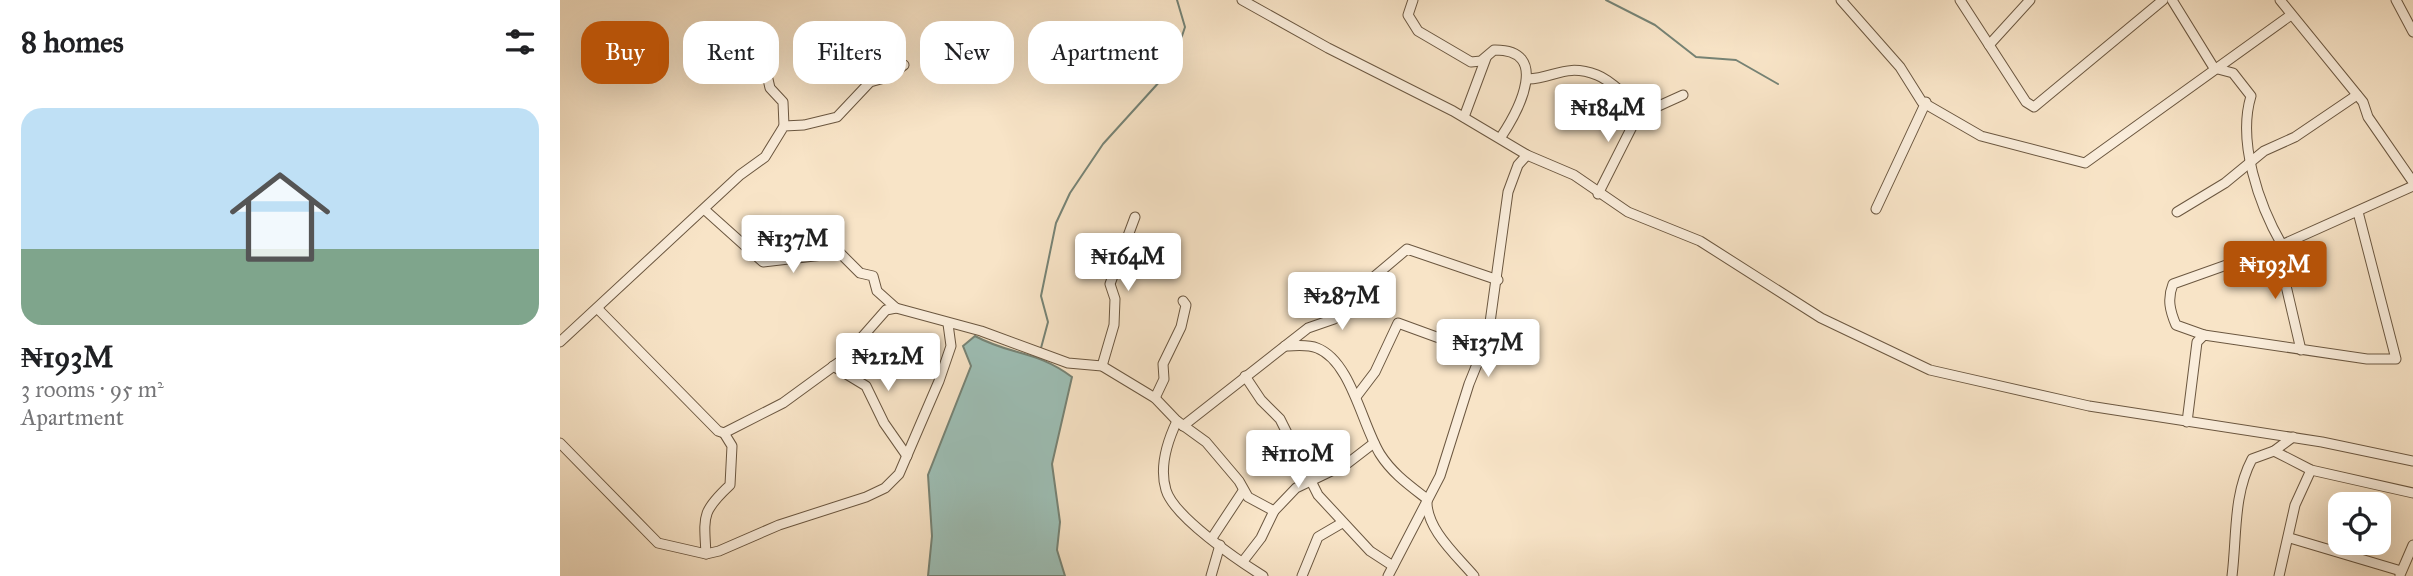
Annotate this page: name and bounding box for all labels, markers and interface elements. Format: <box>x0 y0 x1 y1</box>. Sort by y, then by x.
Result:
chip: Buy <box>581 21 669 84</box>
chip: Rent <box>683 21 779 84</box>
chip: Filters <box>793 21 906 84</box>
chip: New <box>920 21 1014 84</box>
chip: Apartment <box>1028 21 1183 84</box>
icon: filters <box>501 23 539 61</box>
text: 8 homes <box>21 24 124 60</box>
pin: ₦184M <box>1559 85 1657 144</box>
text: ₦184M <box>1571 93 1645 121</box>
icon: home <box>217 154 343 280</box>
pin: ₦137M <box>744 216 842 275</box>
text: ₦137M <box>758 224 828 252</box>
pin: ₦164M <box>1079 233 1177 293</box>
text: ₦164M <box>1091 242 1165 270</box>
pin: ₦193M <box>2226 242 2324 301</box>
text: ₦193M <box>2240 250 2310 278</box>
pin: ₦287M <box>1293 272 1391 332</box>
text: ₦287M <box>1304 281 1380 309</box>
pin: ₦137M <box>1439 320 1537 379</box>
text: ₦137M <box>1453 328 1523 356</box>
pin: ₦212M <box>839 334 937 393</box>
text: ₦193M <box>21 339 113 375</box>
text: ₦212M <box>852 342 924 370</box>
text: 3 rooms · 95 m² <box>21 375 164 403</box>
text: Apartment <box>21 403 124 431</box>
pin: ₦110M <box>1249 430 1347 490</box>
text: ₦110M <box>1262 439 1334 467</box>
map controls <box>2328 492 2391 555</box>
button: locate <box>2328 492 2391 555</box>

